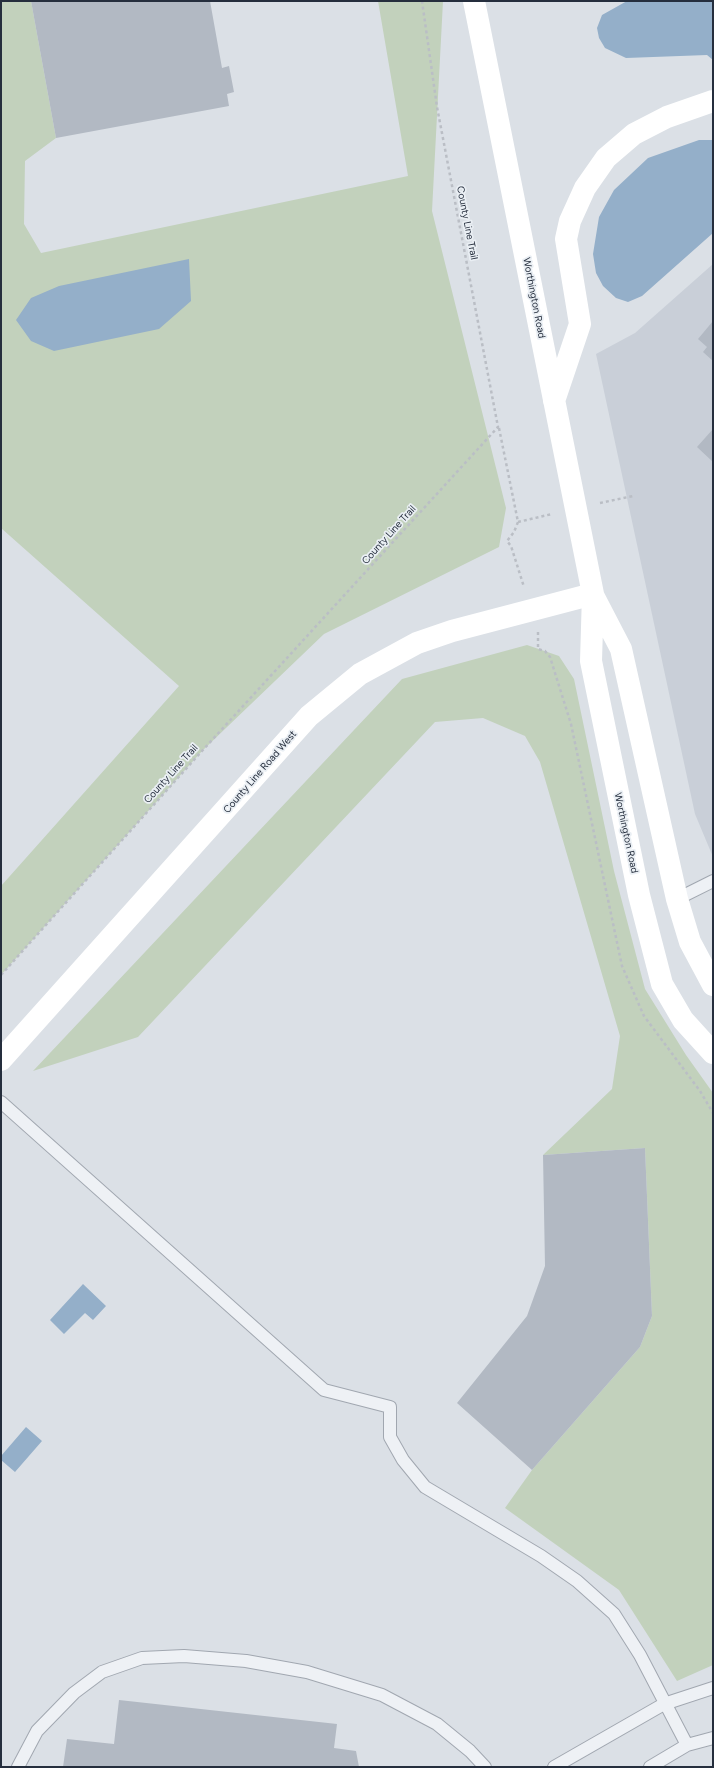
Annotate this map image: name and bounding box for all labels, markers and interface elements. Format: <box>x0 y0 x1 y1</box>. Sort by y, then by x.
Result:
street label: County Line Trail <box>454 185 480 261</box>
street label: Worthington Road <box>520 257 548 339</box>
street label: County Line Trail <box>360 503 418 567</box>
street label: County Line Road West <box>221 728 299 816</box>
street label: County Line Trail <box>142 742 200 806</box>
street label: Worthington Road <box>612 792 640 874</box>

